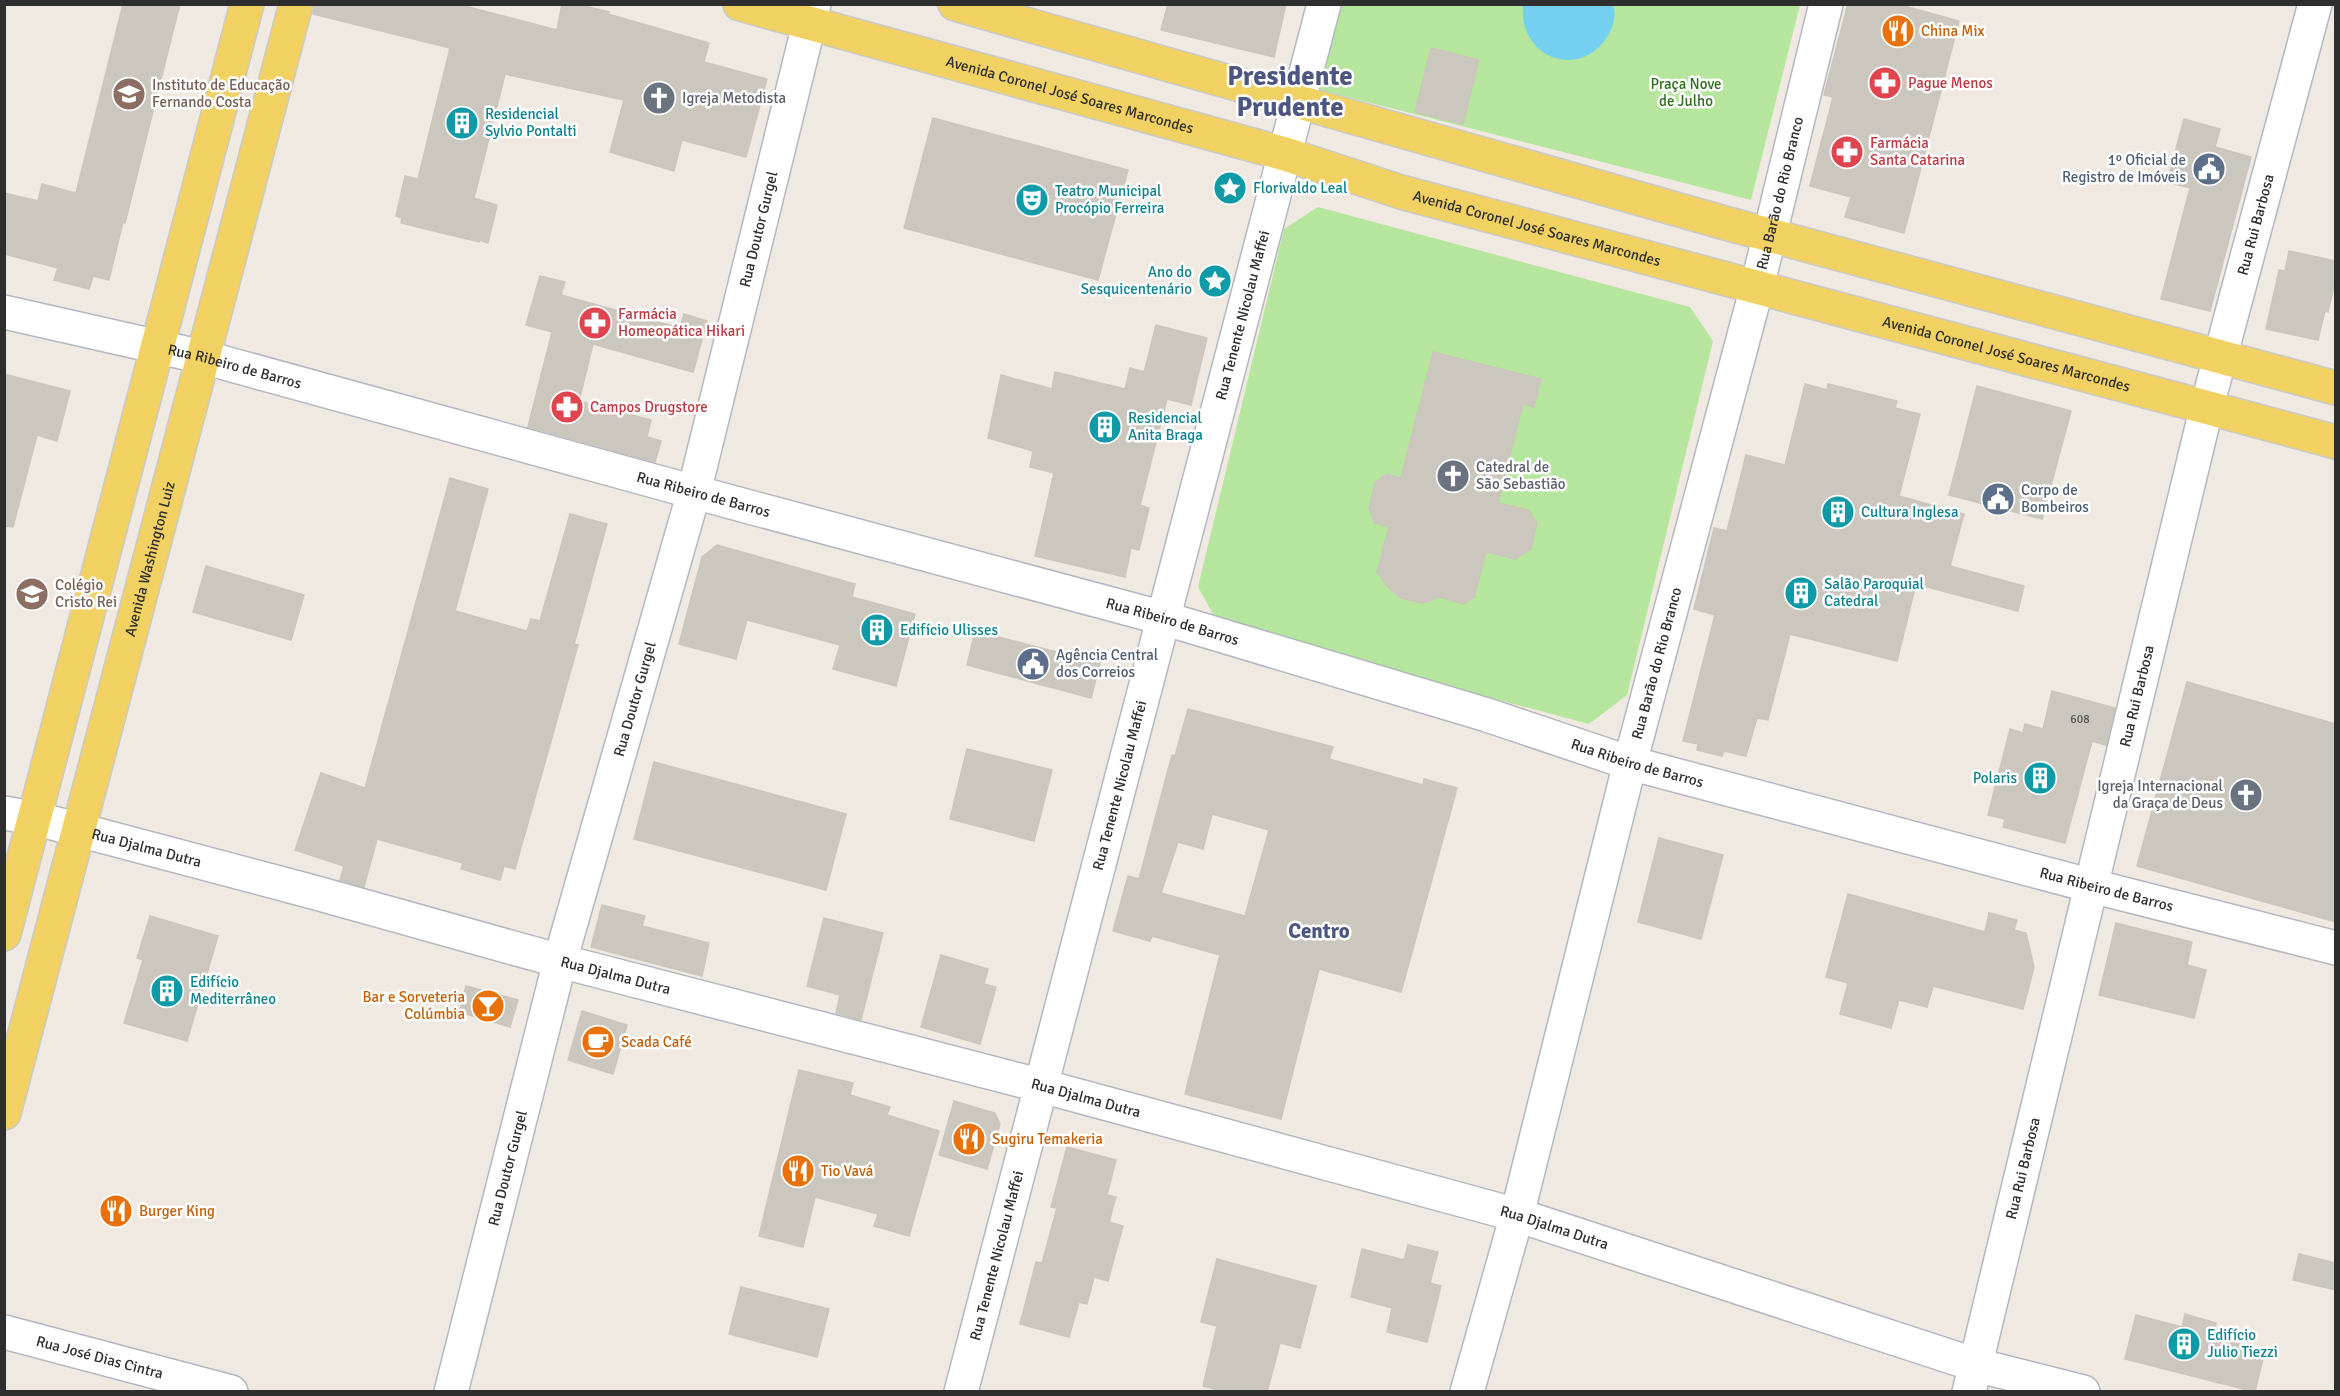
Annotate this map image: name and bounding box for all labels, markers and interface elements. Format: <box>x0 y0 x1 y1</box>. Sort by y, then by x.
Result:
restaurant icon: China Mix <box>1880 13 1916 49</box>
place label: China Mix <box>1921 22 1984 40</box>
street label: Avenida Coronel José Soares Marcondes <box>944 52 1196 137</box>
district label: Presidente Prudente <box>1227 60 1353 124</box>
pharmacy icon: Pague Menos <box>1867 65 1903 101</box>
place label: Pague Menos <box>1908 74 1993 92</box>
park label: Praça Nove de Julho <box>1650 75 1722 110</box>
school or university icon: Instituto de Educação Fernando Costa <box>111 76 147 112</box>
place label: Instituto de Educação Fernando Costa <box>152 76 291 111</box>
church icon: Igreja Metodista <box>641 80 677 116</box>
place label: Igreja Metodista <box>682 89 786 107</box>
building icon: Residencial Sylvio Pontalti <box>444 105 480 141</box>
place label: Residencial Sylvio Pontalti <box>485 105 577 140</box>
street label: Rua Barão do Rio Branco <box>1753 115 1807 272</box>
pharmacy icon: Farmácia Santa Catarina <box>1829 134 1865 170</box>
place label: Farmácia Santa Catarina <box>1870 134 1965 169</box>
place label: 1º Oficial de Registro de Imóveis <box>2062 151 2186 186</box>
public building icon: 1º Oficial de Registro de Imóveis <box>2191 151 2227 187</box>
street label: Rua Doutor Gurgel <box>736 169 782 289</box>
place icon: Florivaldo Leal <box>1212 170 1248 206</box>
street label: Rua Rui Barbosa <box>2233 172 2278 277</box>
place label: Florivaldo Leal <box>1253 179 1347 197</box>
theatre icon: Teatro Municipal Procópio Ferreira <box>1014 182 1050 218</box>
place label: Teatro Municipal Procópio Ferreira <box>1055 182 1164 217</box>
street label: Avenida Coronel José Soares Marcondes <box>1411 187 1663 270</box>
street label: Rua Tenente Nicolau Maffei <box>1212 228 1273 402</box>
place label: Ano do Sesquicentenário <box>1081 263 1192 298</box>
place icon: Ano do Sesquicentenário <box>1197 263 1233 299</box>
pharmacy icon: Farmácia Homeopática Hikari <box>577 305 613 341</box>
place label: Farmácia Homeopática Hikari <box>618 305 745 340</box>
street label: Avenida Coronel José Soares Marcondes <box>1881 312 2133 396</box>
street label: Rua Ribeiro de Barros <box>166 340 304 393</box>
pharmacy icon: Campos Drugstore <box>549 389 585 425</box>
place label: Campos Drugstore <box>590 398 708 416</box>
building icon: Residencial Anita Braga <box>1087 409 1123 445</box>
place label: Residencial Anita Braga <box>1128 409 1203 444</box>
church icon: Catedral de São Sebastião <box>1435 458 1471 494</box>
place label: Catedral de São Sebastião <box>1476 458 1566 493</box>
street label: Rua Ribeiro de Barros <box>635 468 773 521</box>
street label: Avenida Washington Luiz <box>121 479 179 638</box>
public building icon: Corpo de Bombeiros <box>1980 481 2016 517</box>
place label: Corpo de Bombeiros <box>2021 481 2089 516</box>
building icon: Cultura Inglesa <box>1820 494 1856 530</box>
place label: Cultura Inglesa <box>1861 503 1959 521</box>
building icon: Salão Paroquial Catedral <box>1783 575 1819 611</box>
place label: Salão Paroquial Catedral <box>1824 575 1924 610</box>
school or university icon: Colégio Cristo Rei <box>14 576 50 612</box>
place label: Colégio Cristo Rei <box>55 576 117 611</box>
street label: Rua Barão do Rio Branco <box>1628 585 1686 741</box>
street label: Rua Ribeiro de Barros <box>1104 594 1242 649</box>
building icon: Edifício Ulisses <box>859 612 895 648</box>
place label: Edifício Ulisses <box>900 621 998 639</box>
street label: Rua Doutor Gurgel <box>610 640 660 758</box>
street label: Rua Rui Barbosa <box>2116 643 2158 749</box>
public building icon: Agência Central dos Correios <box>1015 646 1051 682</box>
place label: Agência Central dos Correios <box>1056 646 1158 681</box>
street label: Rua Tenente Nicolau Maffei <box>1089 699 1150 872</box>
house number: 608 <box>2070 712 2090 727</box>
street label: Rua Ribeiro de Barros <box>1569 735 1706 791</box>
building icon: Polaris <box>2022 760 2058 796</box>
place label: Polaris <box>1973 769 2017 787</box>
place label: Igreja Internacional da Graça de Deus <box>2097 777 2223 812</box>
church icon: Igreja Internacional da Graça de Deus <box>2228 777 2264 813</box>
street label: Rua Djalma Dutra <box>90 825 204 871</box>
street label: Rua Ribeiro de Barros <box>2038 863 2176 915</box>
district label: Centro <box>1288 918 1350 944</box>
street label: Rua Djalma Dutra <box>559 953 673 998</box>
building icon: Edifício Mediterrâneo <box>149 973 185 1009</box>
place label: Edifício Mediterrâneo <box>190 973 276 1008</box>
place label: Bar e Sorveteria Colúmbia <box>362 988 465 1023</box>
bar icon: Bar e Sorveteria Colúmbia <box>470 988 506 1024</box>
cafe icon: Scada Café <box>580 1024 616 1060</box>
place label: Scada Café <box>621 1033 692 1051</box>
street label: Rua Djalma Dutra <box>1029 1075 1143 1121</box>
street label: Rua Doutor Gurgel <box>484 1108 531 1228</box>
street label: Rua Rui Barbosa <box>2002 1116 2044 1221</box>
restaurant icon: Sugiru Temakeria <box>951 1121 987 1157</box>
place label: Sugiru Temakeria <box>992 1130 1103 1148</box>
restaurant icon: Tio Vavá <box>780 1153 816 1189</box>
place label: Tio Vavá <box>821 1162 873 1180</box>
street label: Rua Tenente Nicolau Maffei <box>966 1169 1027 1342</box>
restaurant icon: Burger King <box>98 1193 134 1229</box>
place label: Burger King <box>139 1202 215 1220</box>
street label: Rua Djalma Dutra <box>1498 1202 1611 1253</box>
building icon: Edifício Julio Tiezzi <box>2166 1326 2202 1362</box>
place label: Edifício Julio Tiezzi <box>2207 1326 2278 1361</box>
street label: Rua José Dias Cintra <box>34 1332 165 1383</box>

